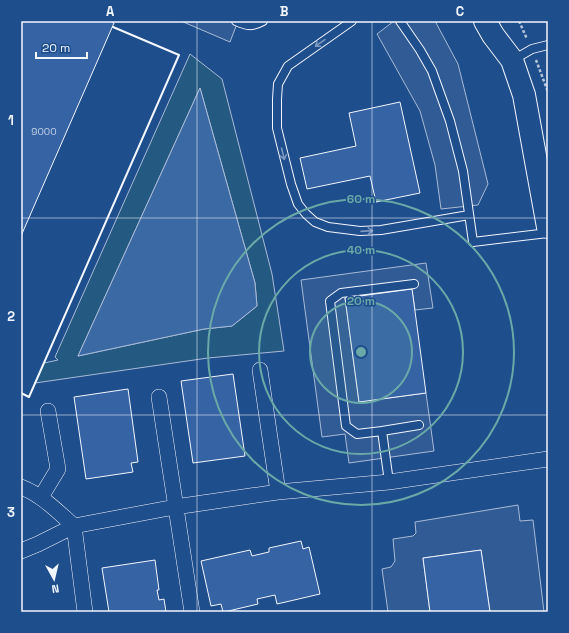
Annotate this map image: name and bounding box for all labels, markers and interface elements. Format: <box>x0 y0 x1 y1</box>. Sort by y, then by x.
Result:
text: A <box>106 3 115 20</box>
text: B <box>280 3 289 20</box>
text: C <box>456 3 464 20</box>
scale bar <box>36 34 87 60</box>
one-way arrow <box>314 39 325 47</box>
text: 20 m <box>42 40 70 56</box>
text: 1 <box>8 112 14 129</box>
house number: 9000 <box>31 125 57 138</box>
one-way arrow <box>280 147 288 160</box>
text: 60 m <box>347 191 375 207</box>
one-way arrow <box>360 227 373 234</box>
text: 40 m <box>347 242 375 258</box>
text: 20 m <box>347 293 375 309</box>
text: 2 <box>7 308 15 325</box>
centre of rings <box>354 345 368 359</box>
text: 3 <box>7 504 15 521</box>
north arrow <box>34 559 74 599</box>
text: N <box>51 581 60 596</box>

